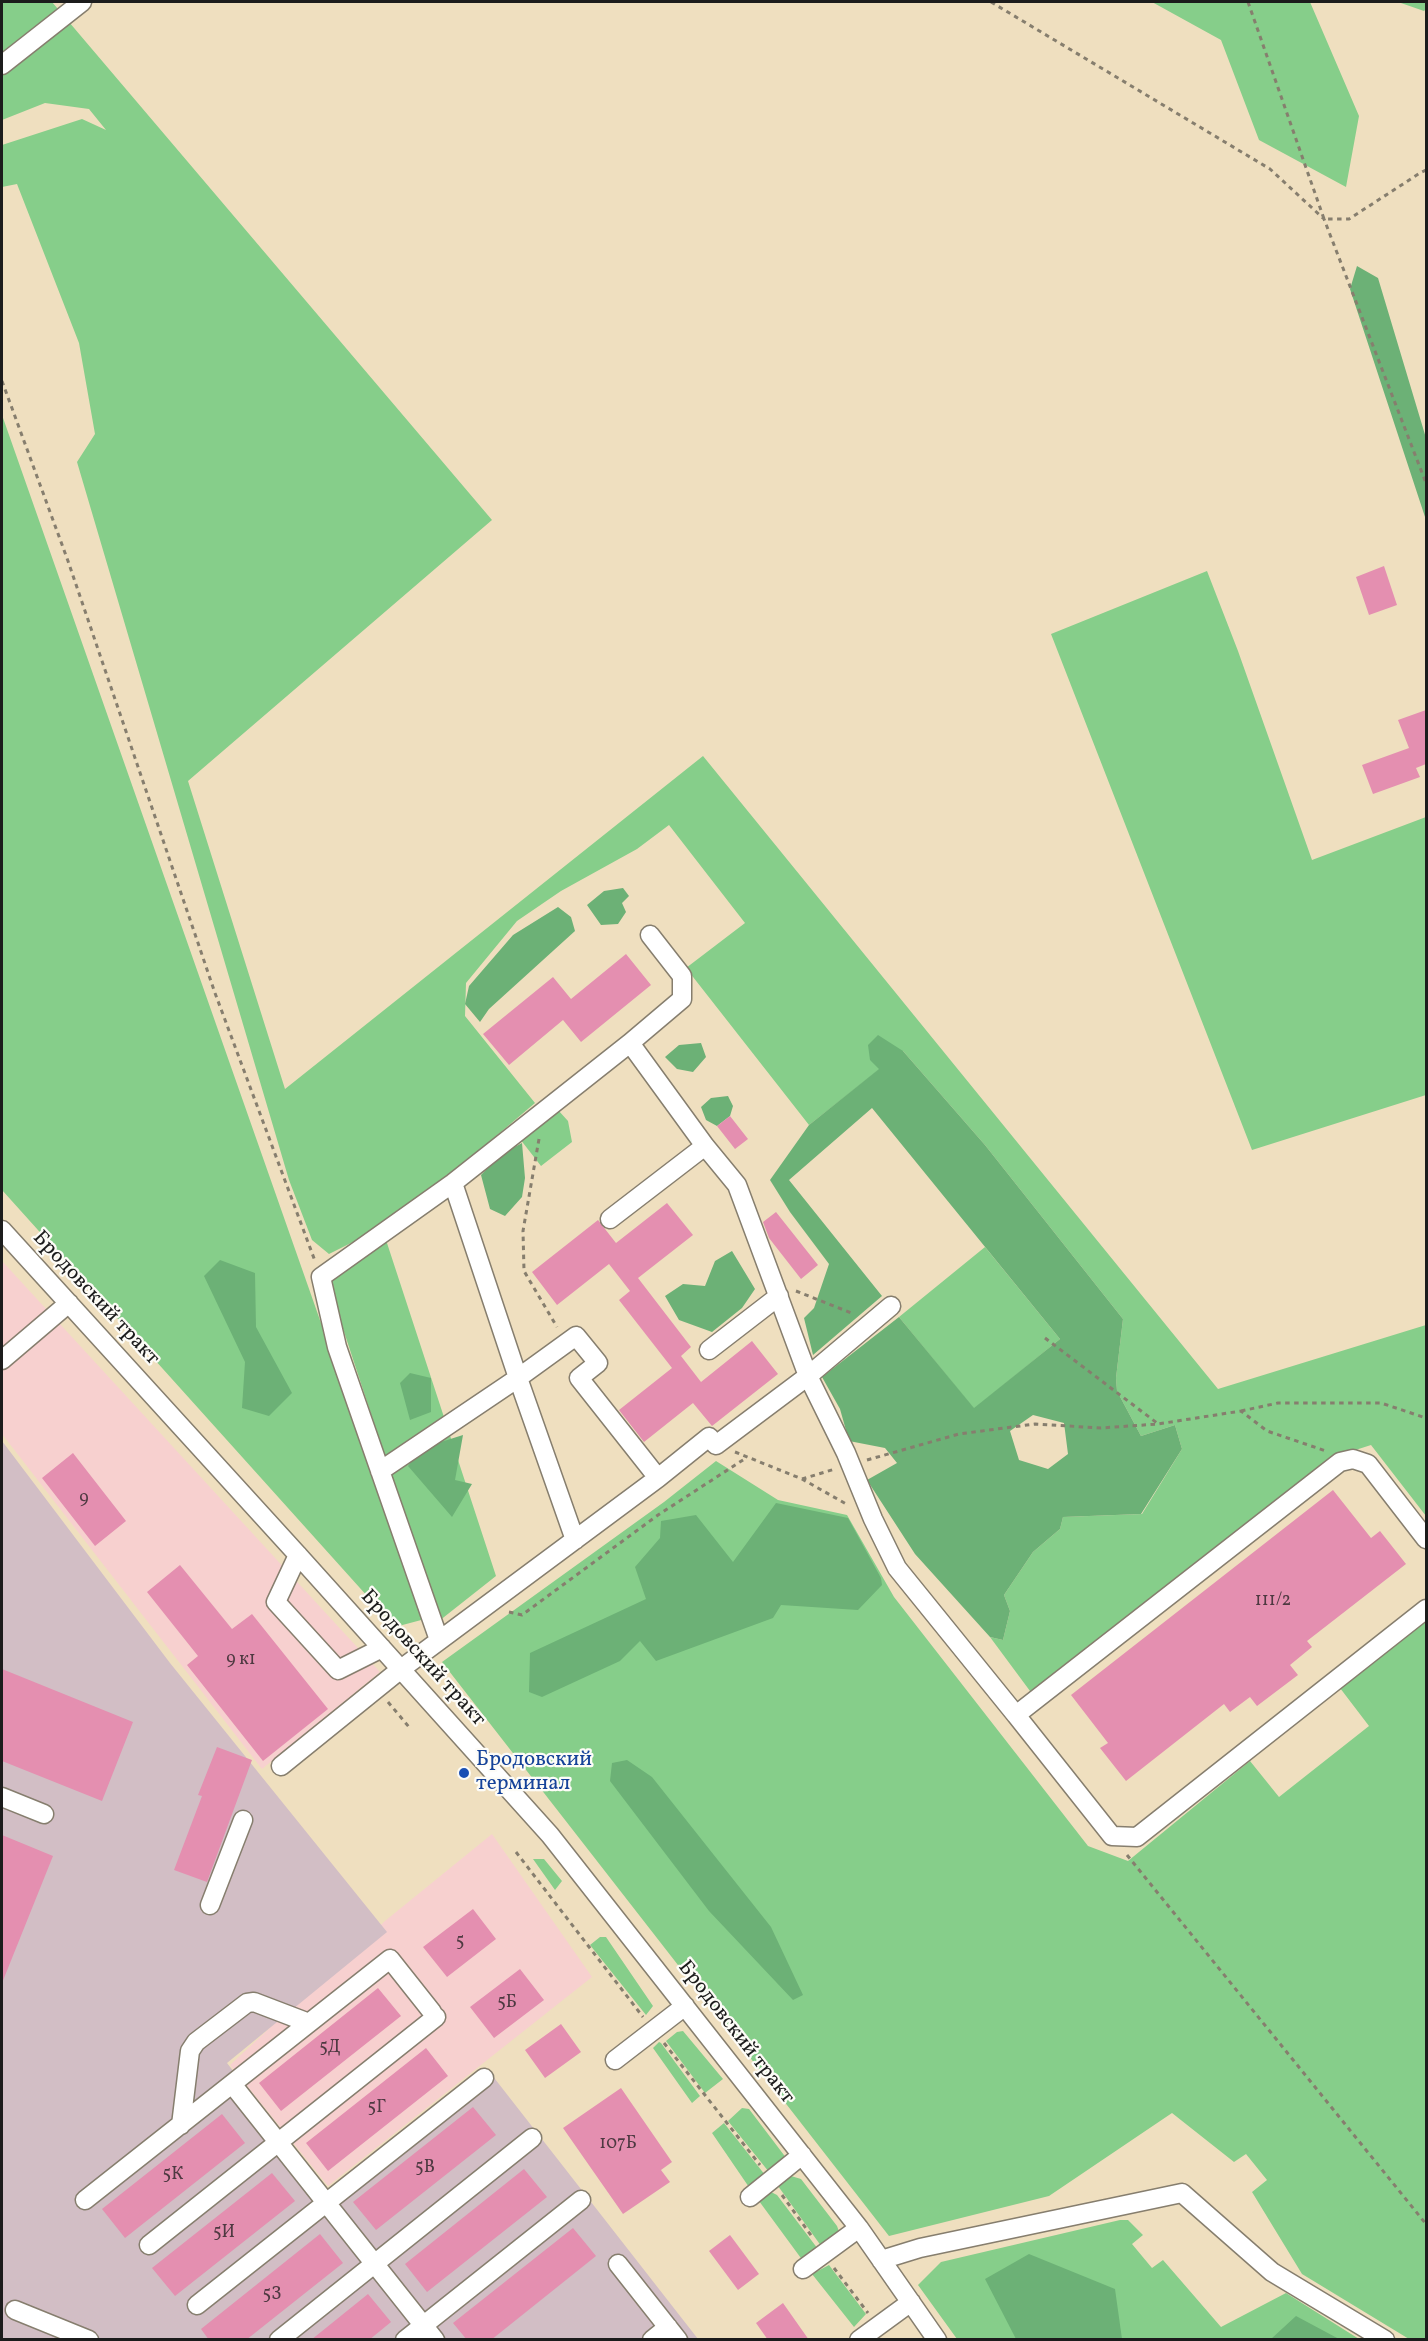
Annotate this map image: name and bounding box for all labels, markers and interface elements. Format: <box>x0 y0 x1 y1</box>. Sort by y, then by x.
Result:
street label: Бродовский тракт <box>26 1226 164 1372</box>
house number: 9 <box>79 1489 89 1511</box>
street label: Бродовский тракт <box>354 1586 490 1732</box>
house number: 111/2 <box>1255 1591 1291 1613</box>
house number: 9 к1 <box>226 1650 256 1672</box>
place label: Бродовский терминал <box>476 1748 592 1798</box>
marker: Бродовский терминал <box>457 1766 471 1780</box>
house number: 5 <box>456 1932 464 1954</box>
street label: Бродовский тракт <box>671 1956 799 2110</box>
house number: 5Б <box>497 1993 517 2015</box>
house number: 5Д <box>319 2038 341 2060</box>
house number: 5Г <box>368 2098 386 2120</box>
house number: 107Б <box>599 2134 637 2156</box>
house number: 5В <box>415 2158 435 2180</box>
house number: 5К <box>163 2165 183 2187</box>
house number: 5И <box>213 2223 235 2245</box>
house number: 5З <box>263 2285 281 2307</box>

